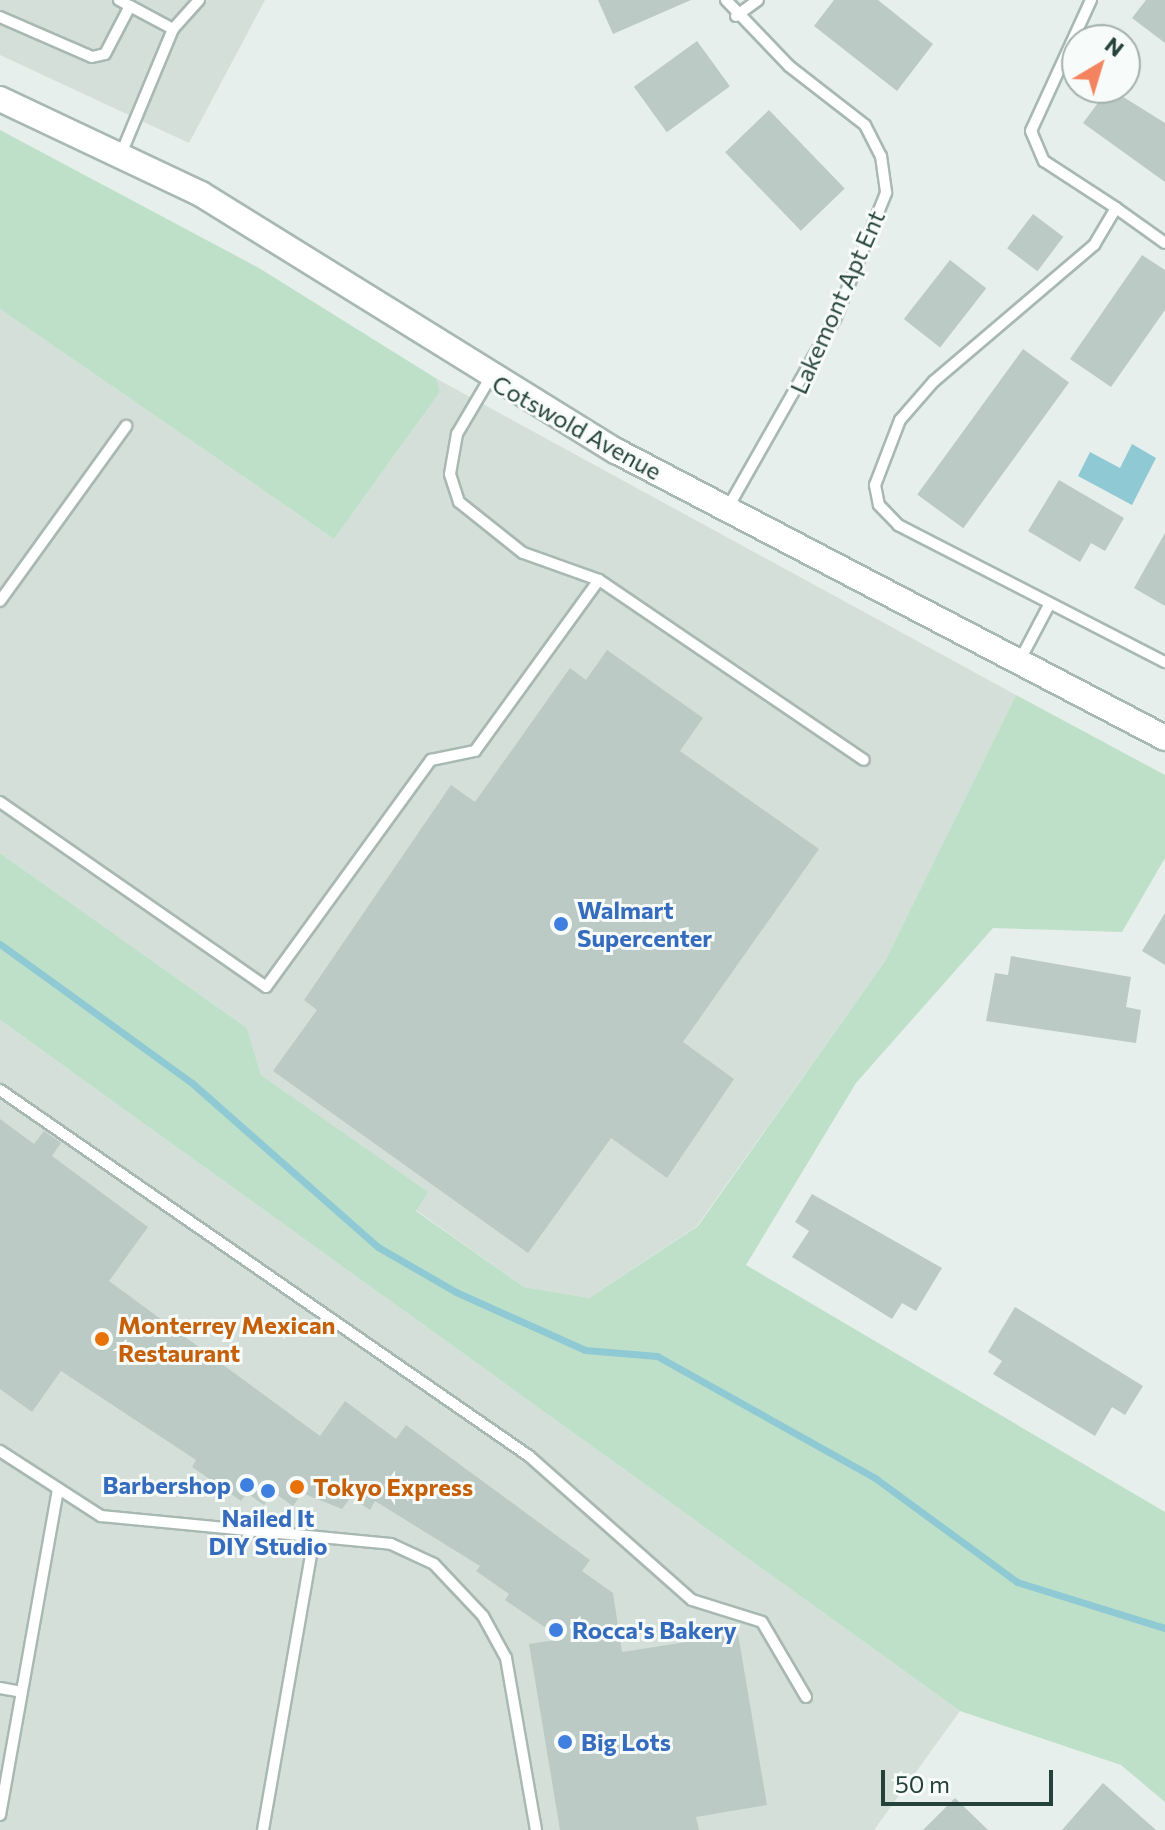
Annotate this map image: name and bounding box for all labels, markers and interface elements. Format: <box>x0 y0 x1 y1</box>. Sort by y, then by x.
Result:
north arrow <box>1061 24 1141 104</box>
text: N <box>1100 31 1130 62</box>
street label: Lakemont Apt Ent <box>784 206 890 398</box>
street label: Cotswold Avenue <box>487 369 667 485</box>
place label: Walmart Supercenter <box>577 896 712 952</box>
marker: Walmart Supercenter <box>552 915 570 933</box>
place label: Monterrey Mexican Restaurant <box>118 1311 335 1367</box>
marker: Monterrey Mexican Restaurant <box>93 1330 111 1348</box>
place label: Barbershop <box>103 1471 231 1499</box>
place label: Tokyo Express <box>313 1473 473 1501</box>
marker: Barbershop <box>238 1476 256 1494</box>
marker: Tokyo Express <box>288 1478 306 1496</box>
marker: Nailed It DIY Studio <box>259 1482 277 1500</box>
place label: Nailed It DIY Studio <box>208 1504 328 1560</box>
place label: Rocca's Bakery <box>572 1616 737 1644</box>
marker: Rocca's Bakery <box>547 1621 565 1639</box>
place label: Big Lots <box>581 1728 671 1756</box>
marker: Big Lots <box>556 1733 574 1751</box>
scale bar <box>885 1754 1057 1804</box>
text: 50 m <box>895 1769 950 1798</box>

